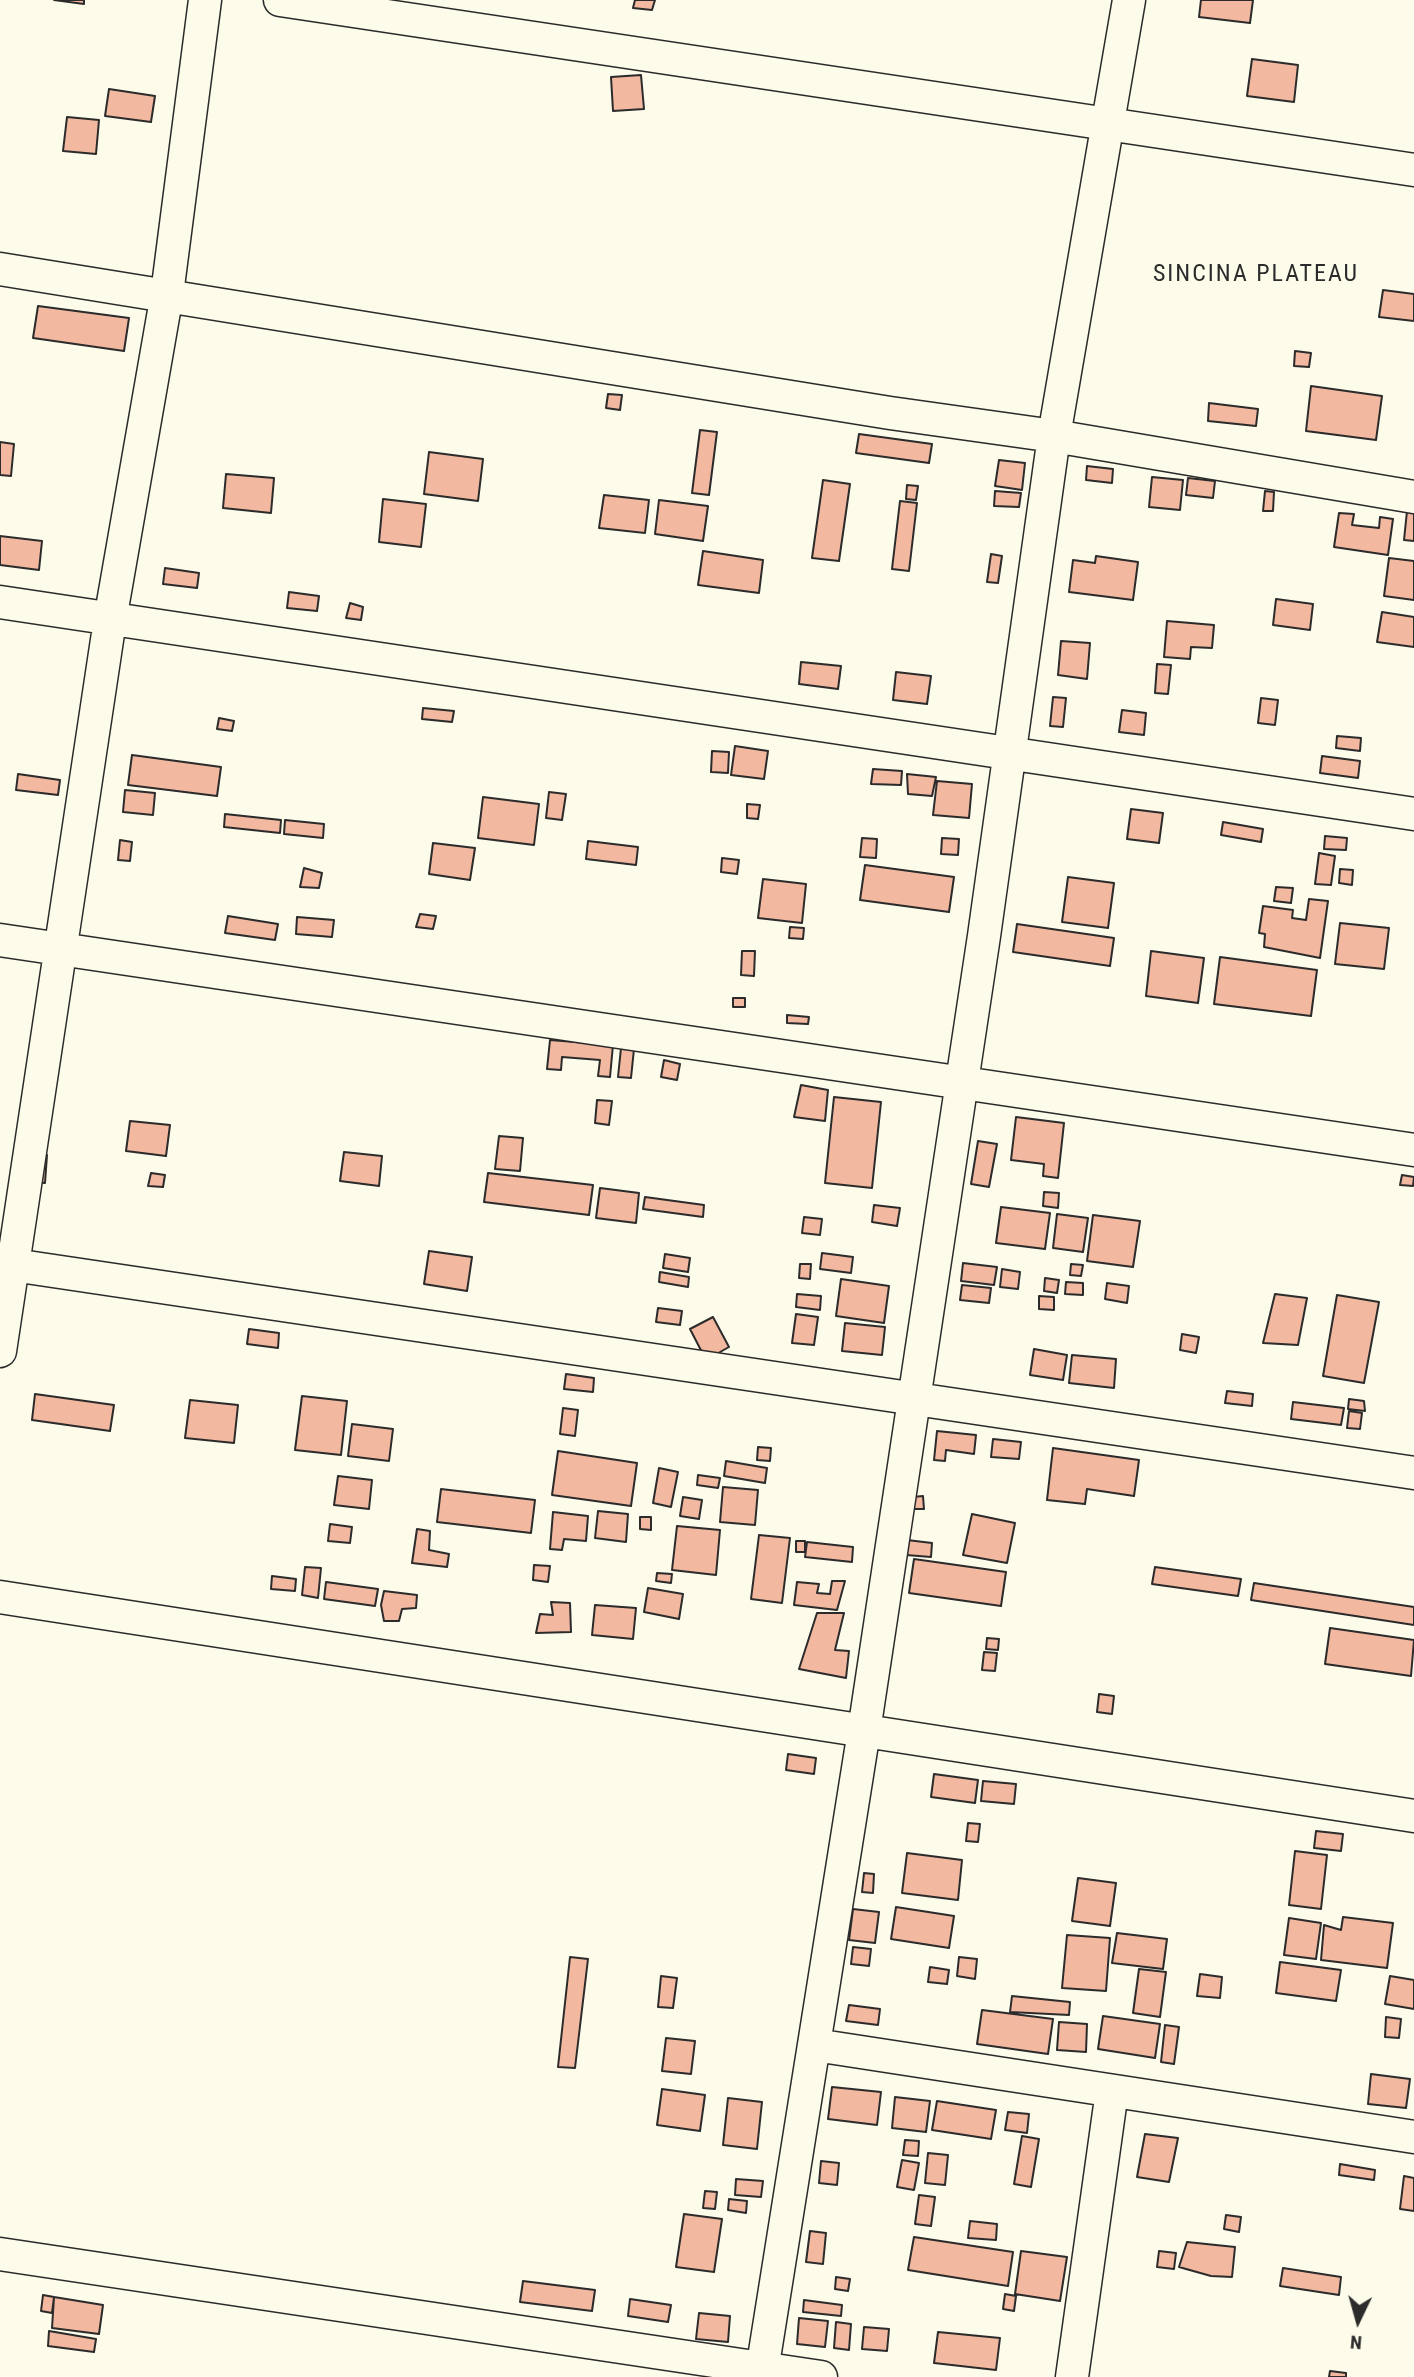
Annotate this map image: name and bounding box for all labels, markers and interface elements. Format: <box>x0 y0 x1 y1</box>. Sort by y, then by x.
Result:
district label: SINCINA PLATEAU <box>1155 261 1357 289</box>
north arrow <box>1323 2286 1393 2356</box>
text: N <box>1349 2330 1363 2354</box>

